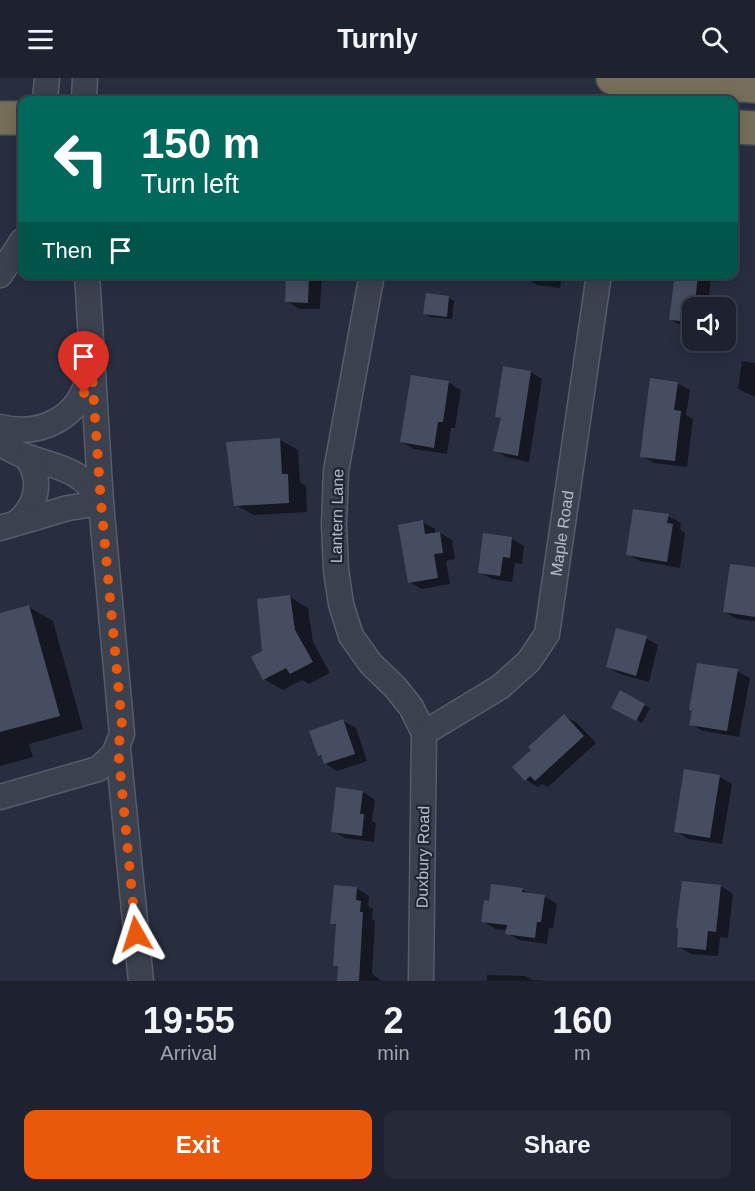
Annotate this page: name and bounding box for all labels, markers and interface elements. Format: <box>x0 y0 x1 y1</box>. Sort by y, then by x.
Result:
icon: menu <box>24 23 57 56</box>
icon: search <box>698 23 731 56</box>
text: Turnly <box>337 24 418 54</box>
icon: left <box>42 120 120 198</box>
text: 150 m <box>141 120 260 167</box>
text: Turn left <box>141 169 239 199</box>
icon: arrive <box>104 234 137 267</box>
text: Then <box>42 238 92 263</box>
map controls <box>682 297 736 351</box>
button: sound <box>682 297 736 351</box>
pin <box>58 331 109 393</box>
icon: arrive <box>67 340 100 373</box>
street label: Lantern Lane <box>328 469 346 563</box>
street label: Maple Road <box>547 489 576 577</box>
street label: Duxbury Road <box>414 806 432 908</box>
position arrow <box>104 902 168 966</box>
text: 19:55 <box>143 1000 235 1041</box>
text: 2 <box>383 1000 403 1041</box>
text: 160 <box>552 1000 612 1041</box>
text: Arrival <box>160 1042 217 1064</box>
text: min <box>377 1042 410 1064</box>
text: m <box>574 1042 591 1064</box>
button: Exit <box>24 1110 372 1179</box>
button: Share <box>384 1110 731 1179</box>

